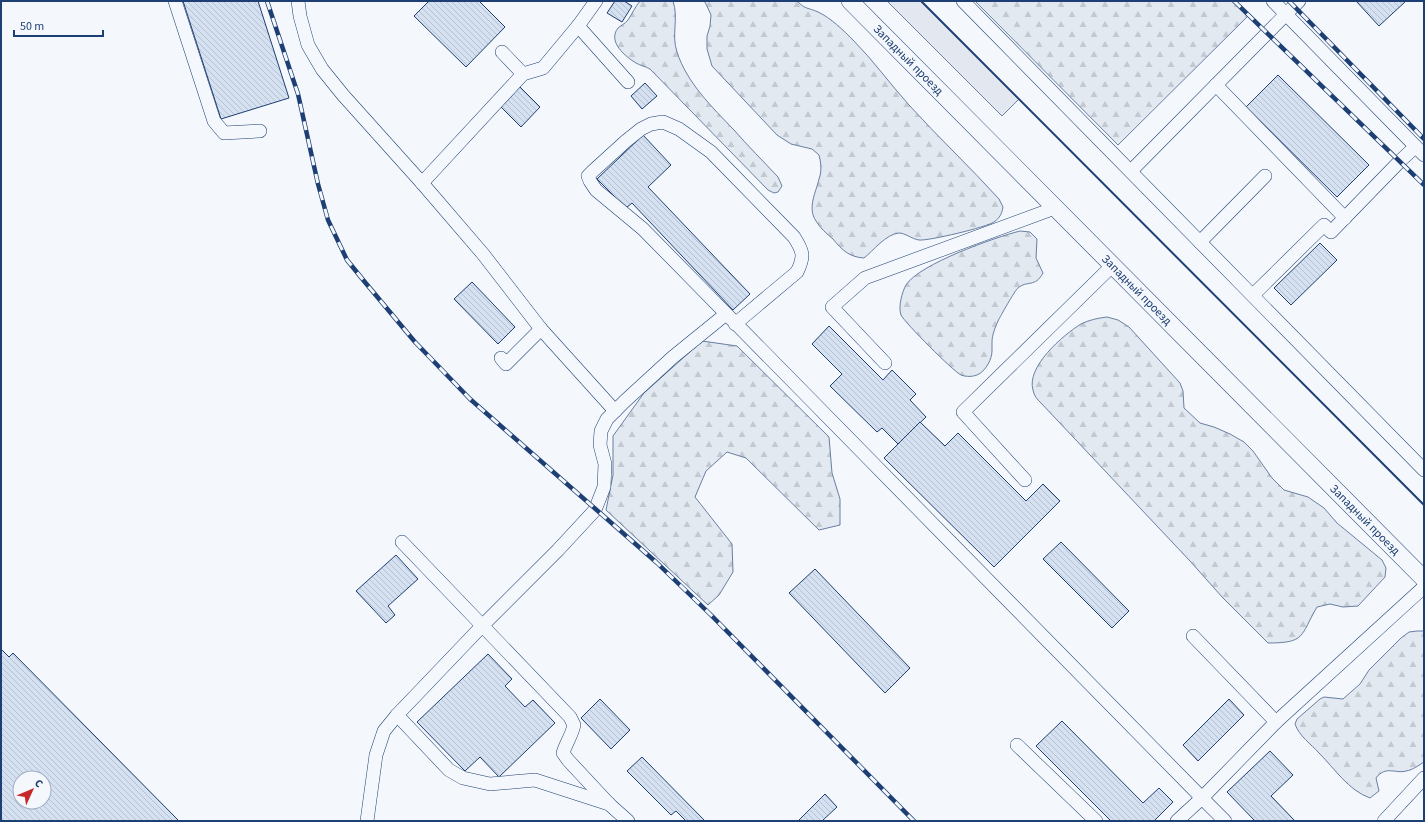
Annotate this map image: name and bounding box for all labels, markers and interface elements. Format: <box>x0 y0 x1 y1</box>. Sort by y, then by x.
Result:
scale bar <box>14 12 103 38</box>
text: 50 m <box>20 18 44 35</box>
street label: Западный проезд <box>869 21 948 100</box>
street label: Западный проезд <box>1097 251 1176 330</box>
street label: Западный проезд <box>1326 481 1404 560</box>
north arrow <box>12 770 52 810</box>
text: С <box>31 776 47 791</box>

